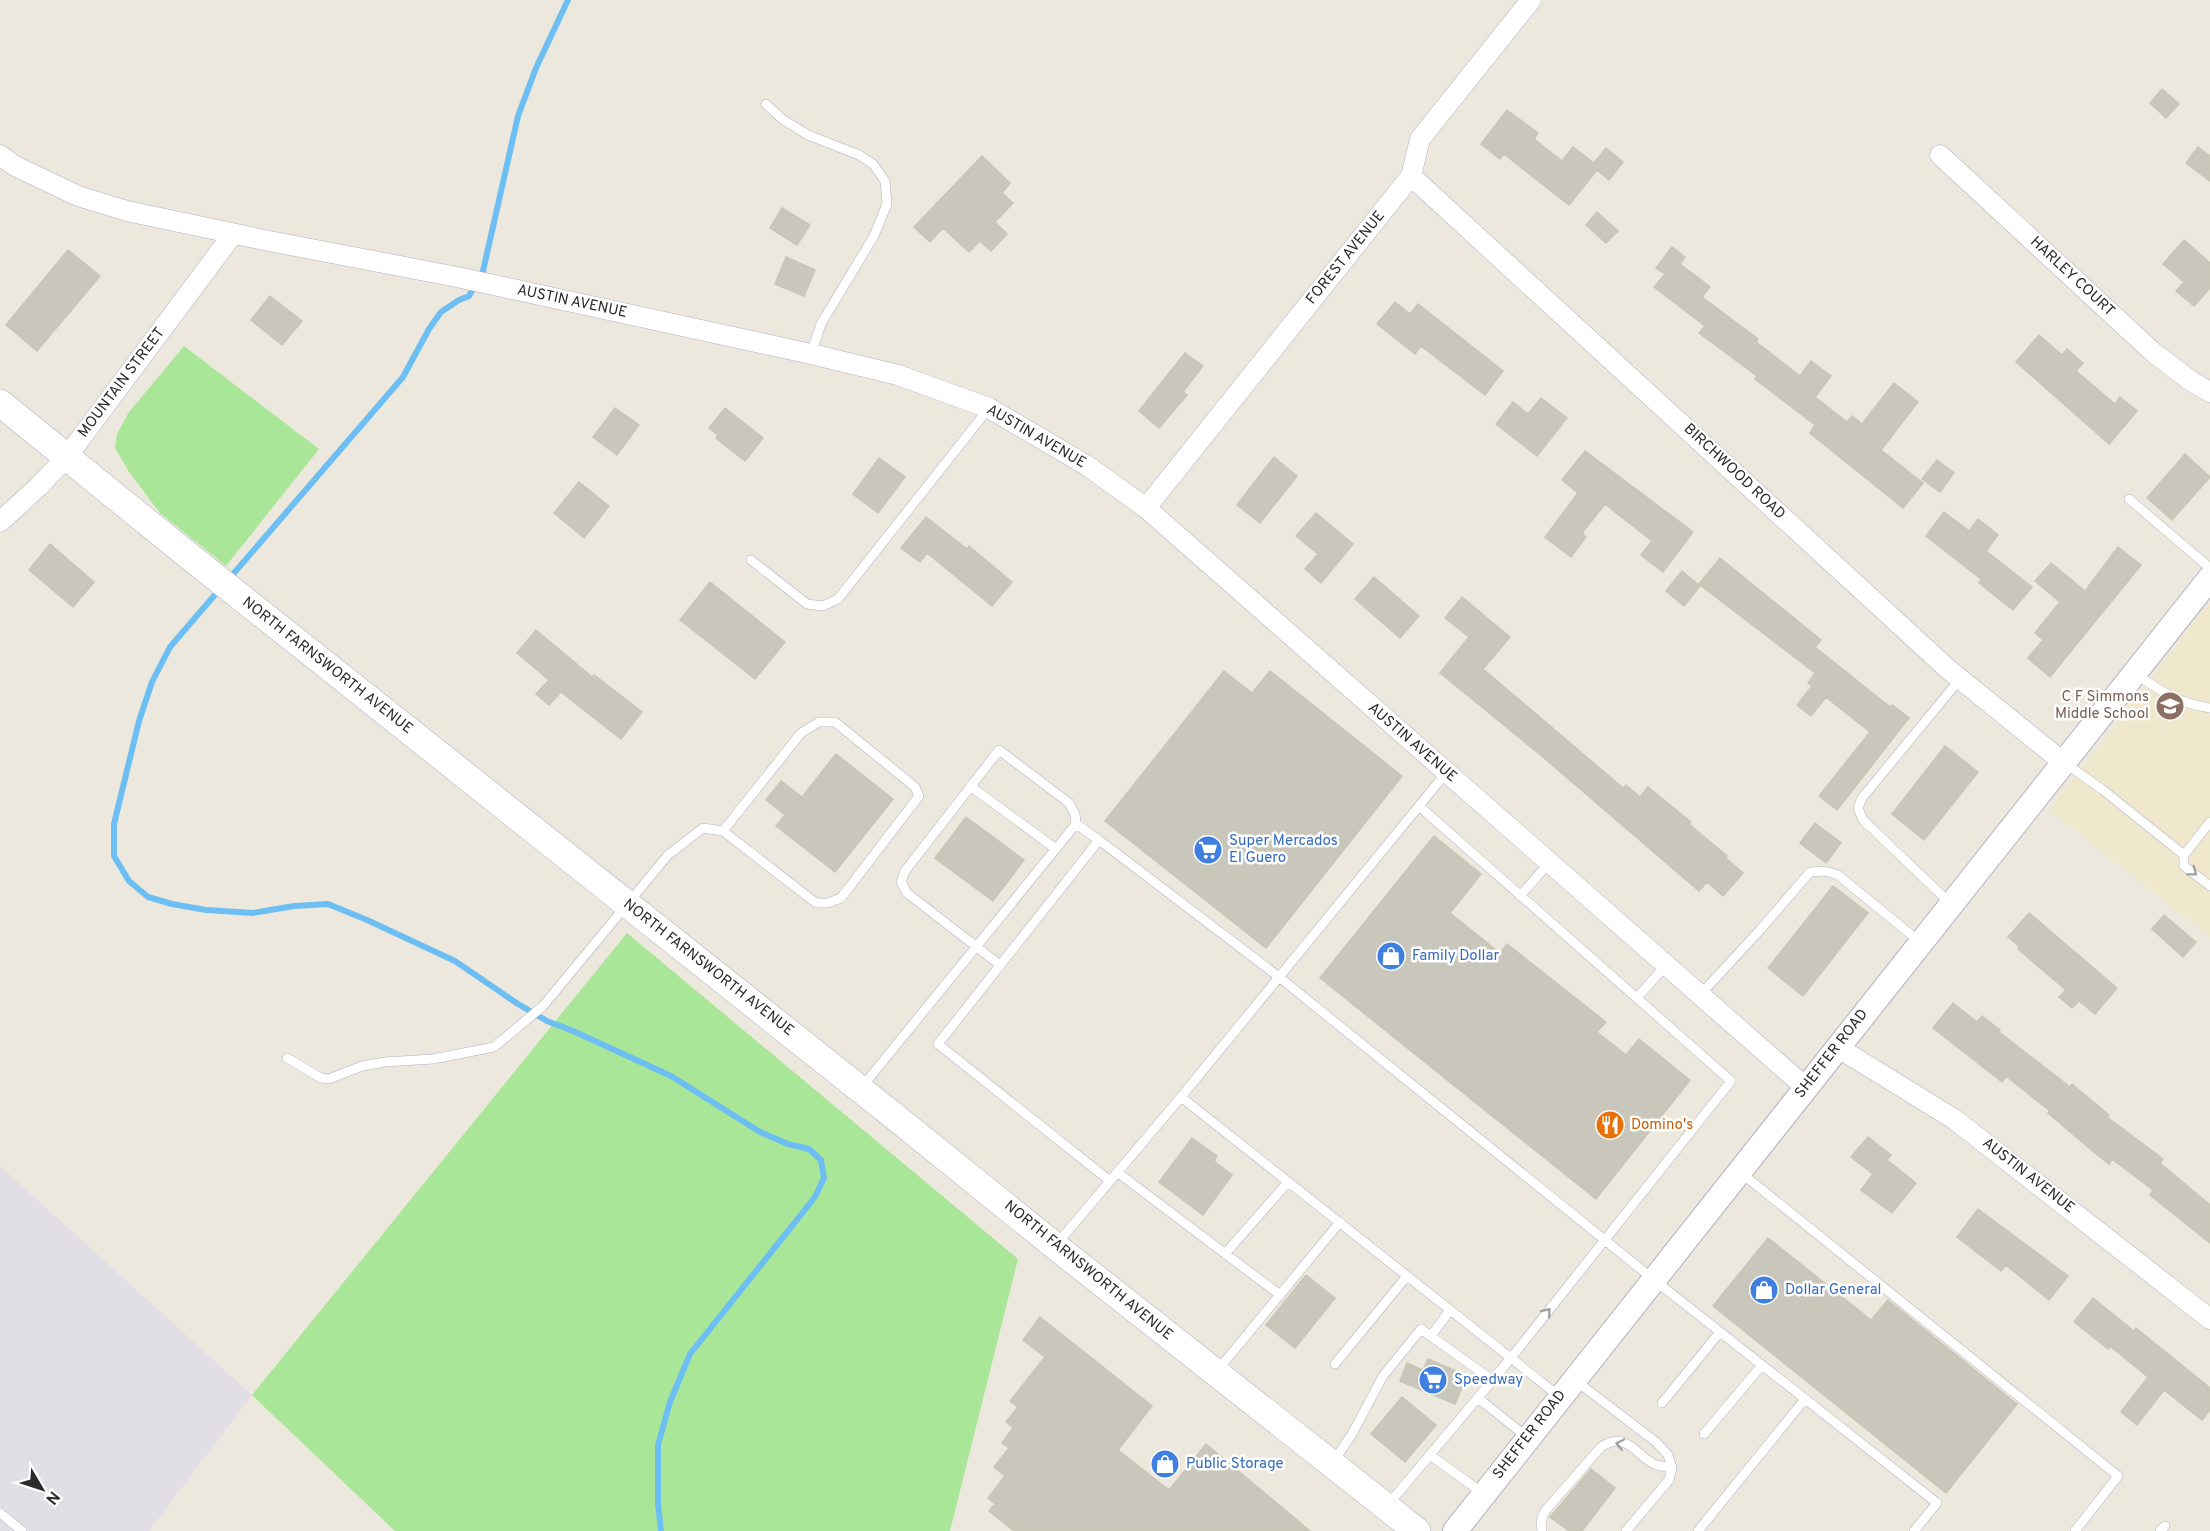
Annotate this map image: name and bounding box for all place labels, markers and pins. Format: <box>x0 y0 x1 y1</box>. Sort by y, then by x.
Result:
place label: C F Simmons Middle School <box>2055 688 2149 724</box>
school or university icon: C F Simmons Middle School <box>2154 690 2186 722</box>
place label: Super Mercados El Guero <box>1229 832 1338 868</box>
supermarket icon: Super Mercados El Guero <box>1192 834 1224 866</box>
shop icon: Family Dollar <box>1375 940 1407 972</box>
place label: Family Dollar <box>1412 947 1500 966</box>
restaurant icon: Domino's <box>1594 1109 1626 1141</box>
place label: Domino's <box>1631 1116 1693 1135</box>
shop icon: Dollar General <box>1748 1274 1780 1306</box>
place label: Dollar General <box>1785 1281 1882 1300</box>
supermarket icon: Speedway <box>1417 1364 1449 1396</box>
place label: Speedway <box>1454 1371 1523 1390</box>
shop icon: Public Storage <box>1149 1448 1181 1480</box>
place label: Public Storage <box>1186 1455 1284 1474</box>

